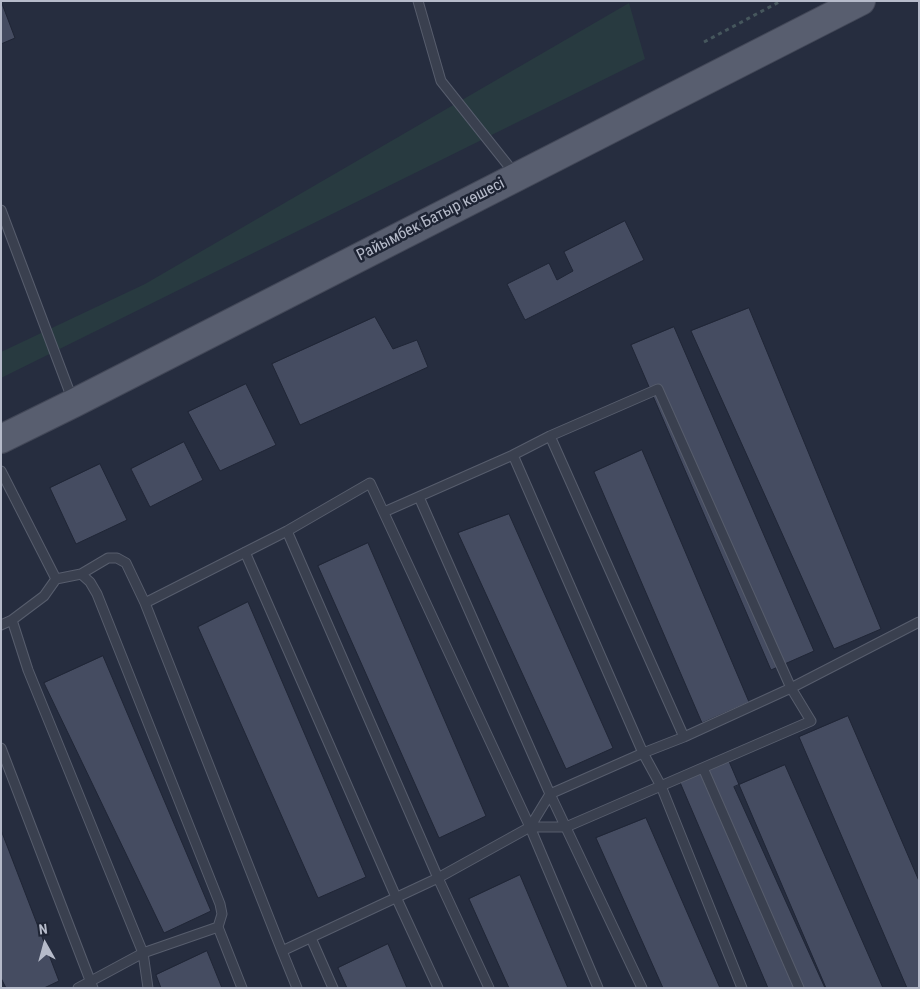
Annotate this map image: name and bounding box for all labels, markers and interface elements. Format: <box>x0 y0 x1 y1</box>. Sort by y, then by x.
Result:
street label: Райымбек Батыр көшесі <box>354 174 508 266</box>
north arrow <box>20 919 70 969</box>
text: N <box>38 921 48 938</box>

